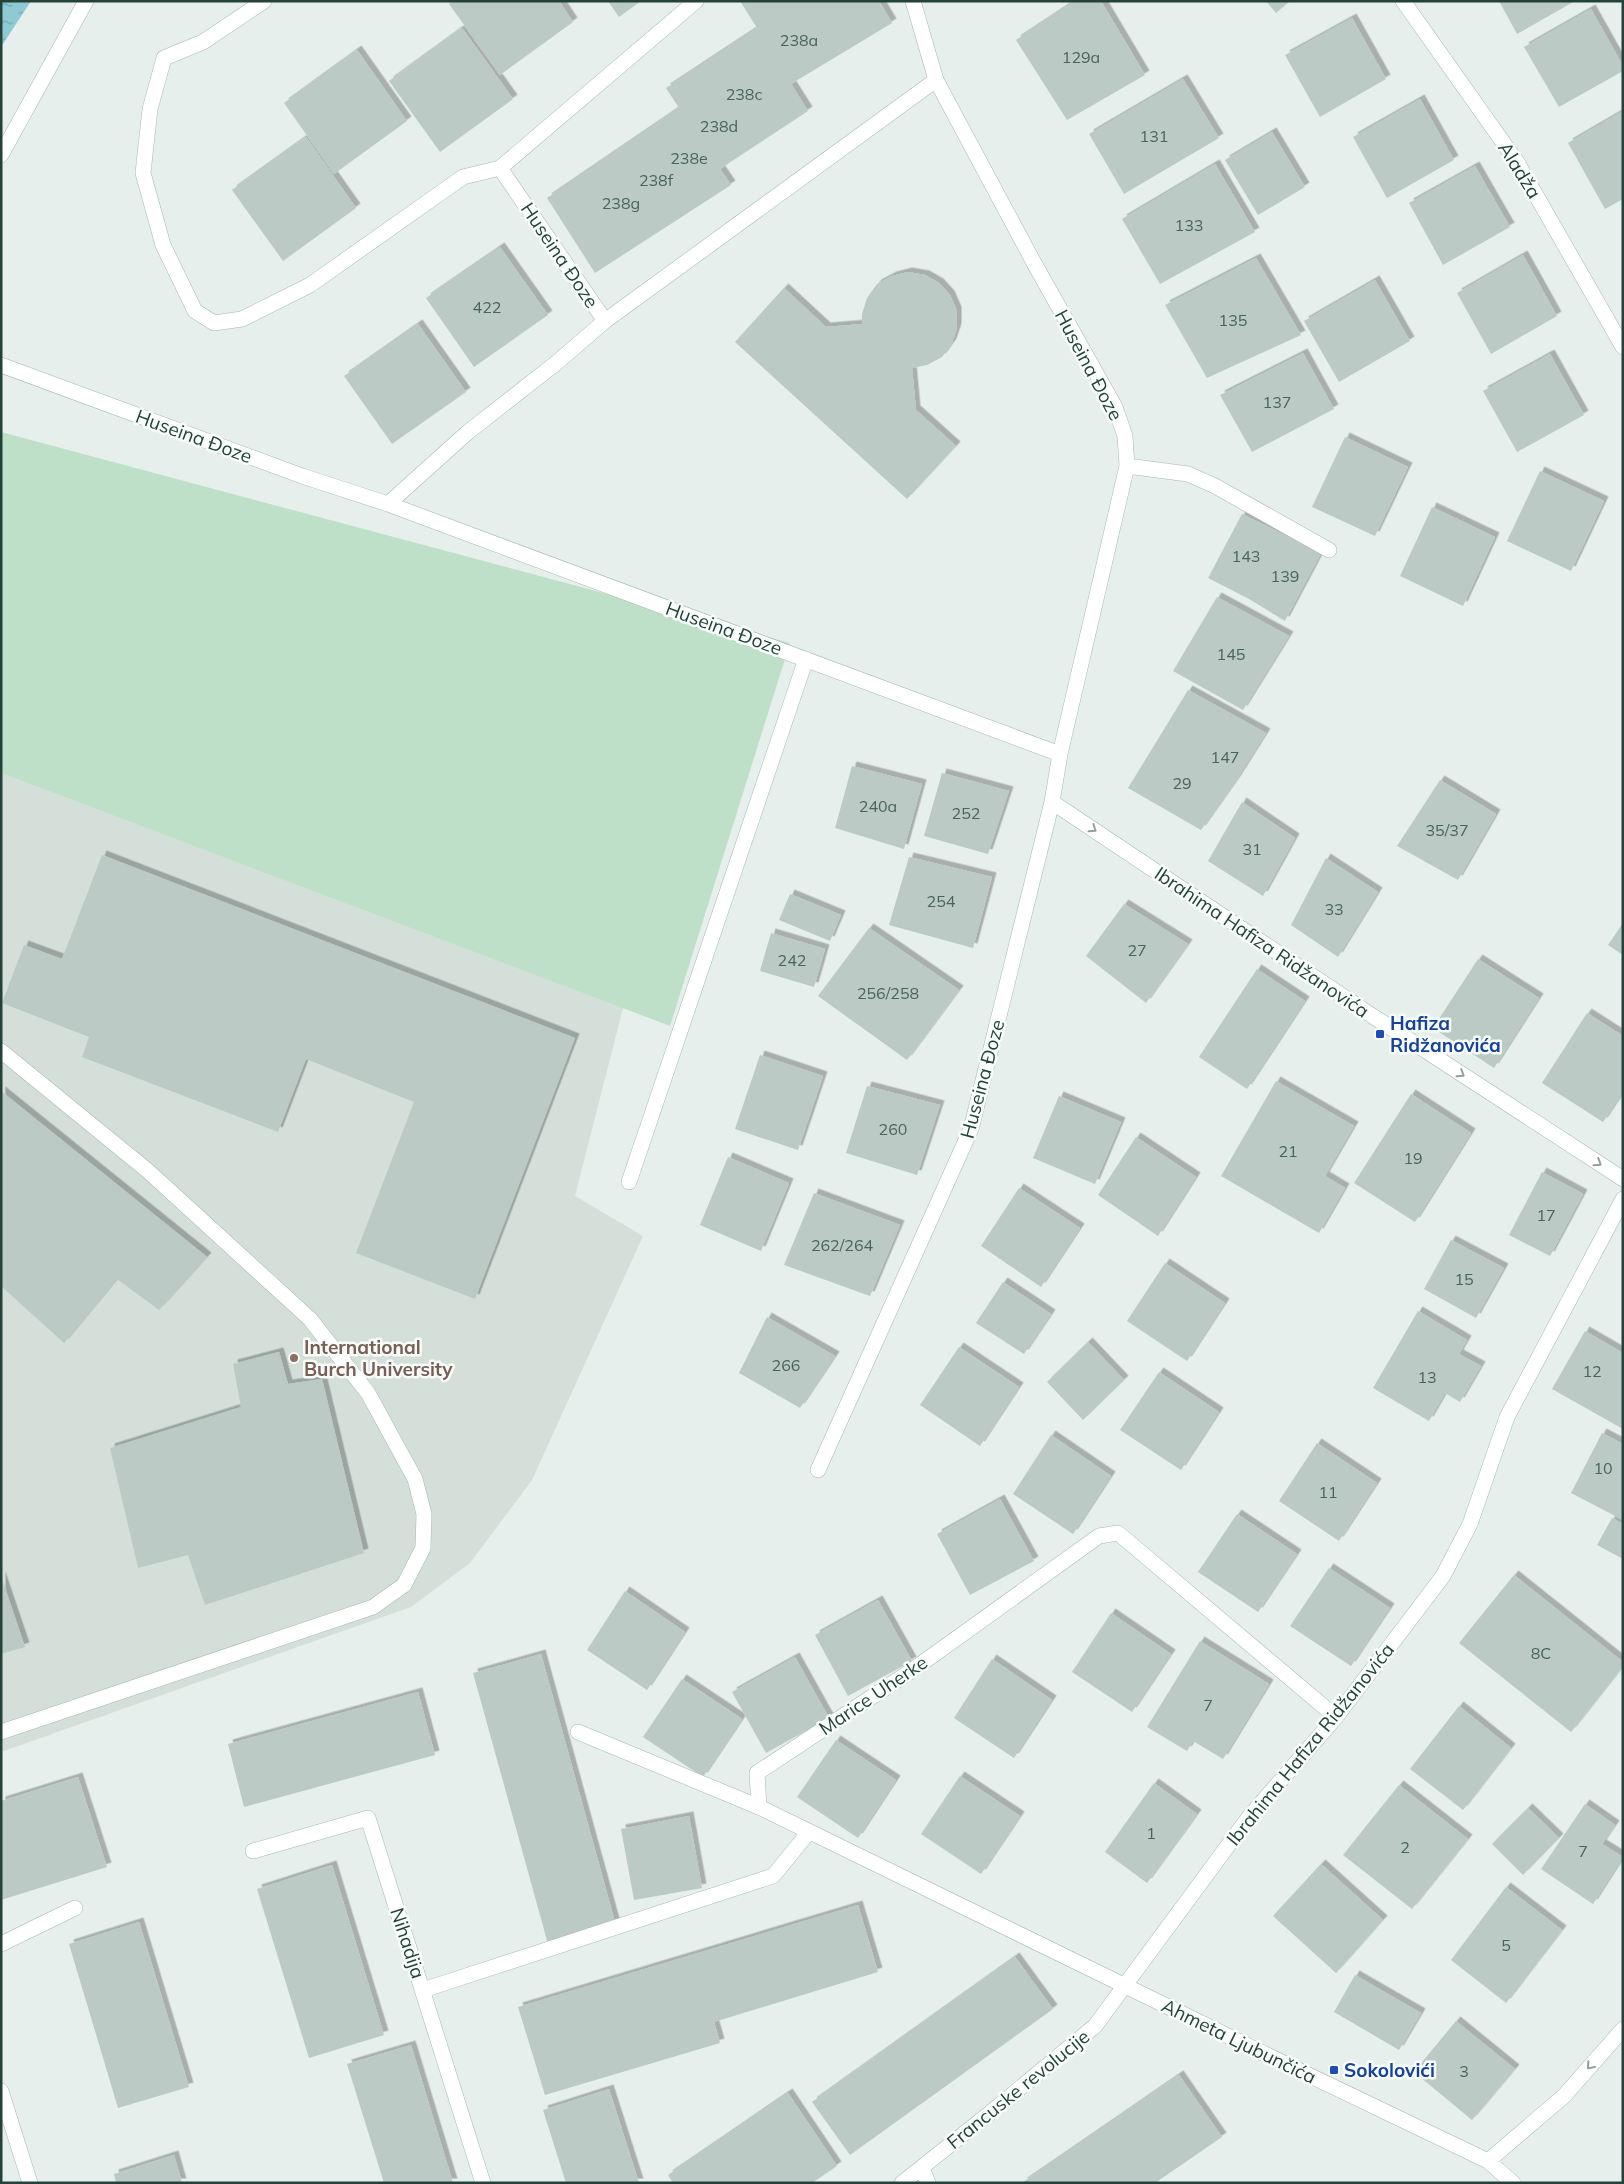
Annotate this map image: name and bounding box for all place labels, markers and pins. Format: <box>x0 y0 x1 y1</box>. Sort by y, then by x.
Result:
place label: Hafiza Ridžanovića <box>1390 1011 1501 1057</box>
marker: Hafiza Ridžanovića <box>1374 1028 1386 1040</box>
place label: International Burch University <box>304 1335 453 1381</box>
marker: International Burch University <box>288 1352 300 1364</box>
place label: Sokolovići <box>1344 2058 1435 2082</box>
marker: Sokolovići <box>1328 2064 1340 2076</box>

